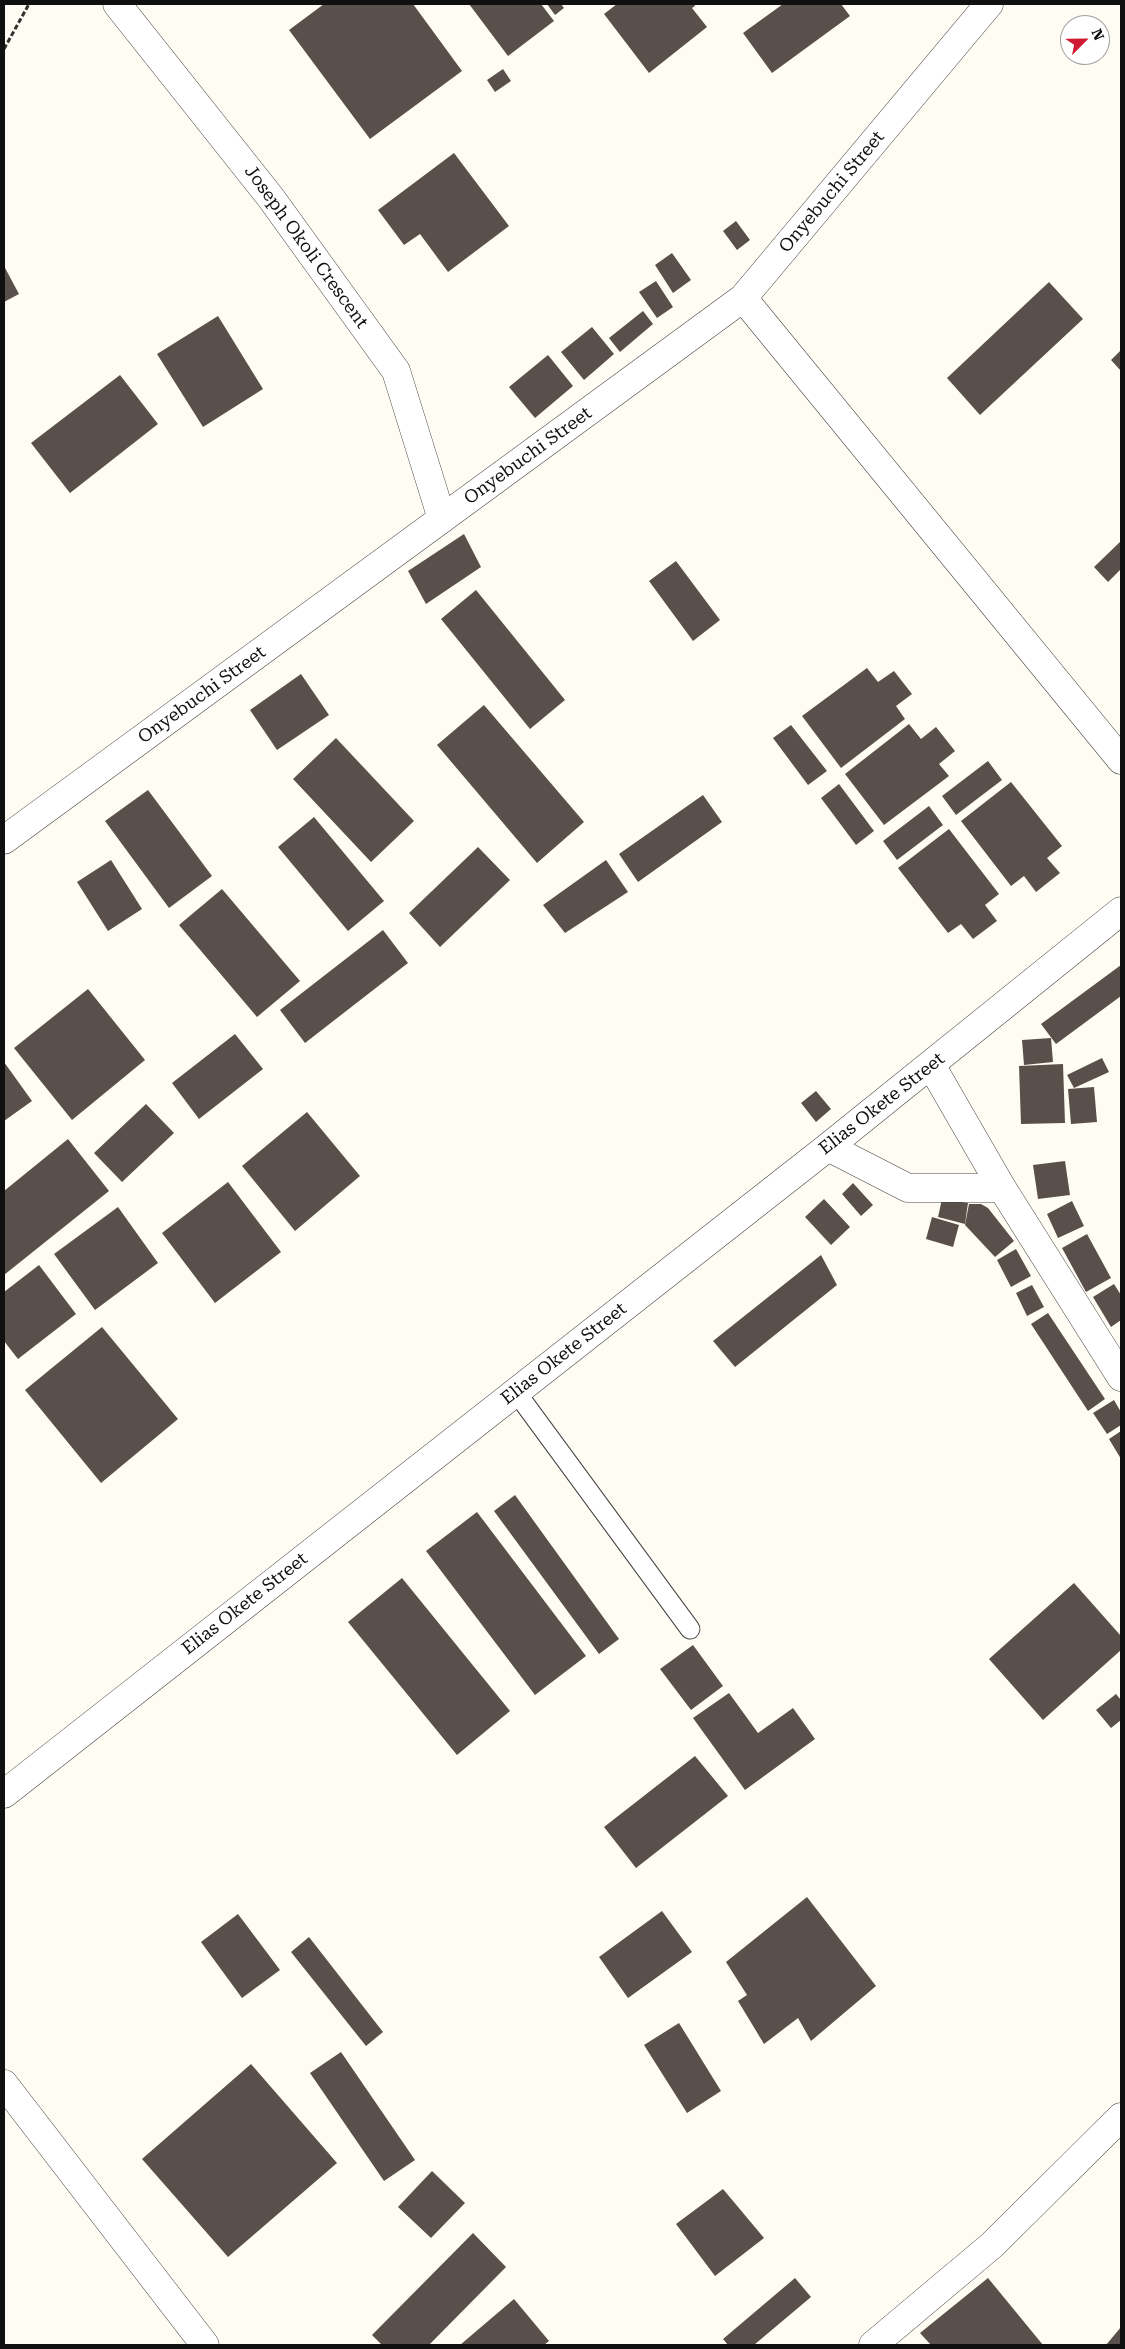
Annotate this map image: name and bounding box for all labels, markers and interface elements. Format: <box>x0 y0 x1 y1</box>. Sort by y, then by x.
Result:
north arrow <box>1060 15 1110 65</box>
text: N <box>1088 26 1107 43</box>
street label: Onyebuchi Street <box>775 127 889 257</box>
street label: Joseph Okoli Crescent <box>240 161 372 333</box>
street label: Onyebuchi Street <box>460 403 596 509</box>
street label: Onyebuchi Street <box>134 642 270 748</box>
street label: Elias Okete Street <box>815 1048 949 1160</box>
street label: Elias Okete Street <box>497 1298 631 1410</box>
street label: Elias Okete Street <box>178 1548 312 1660</box>

